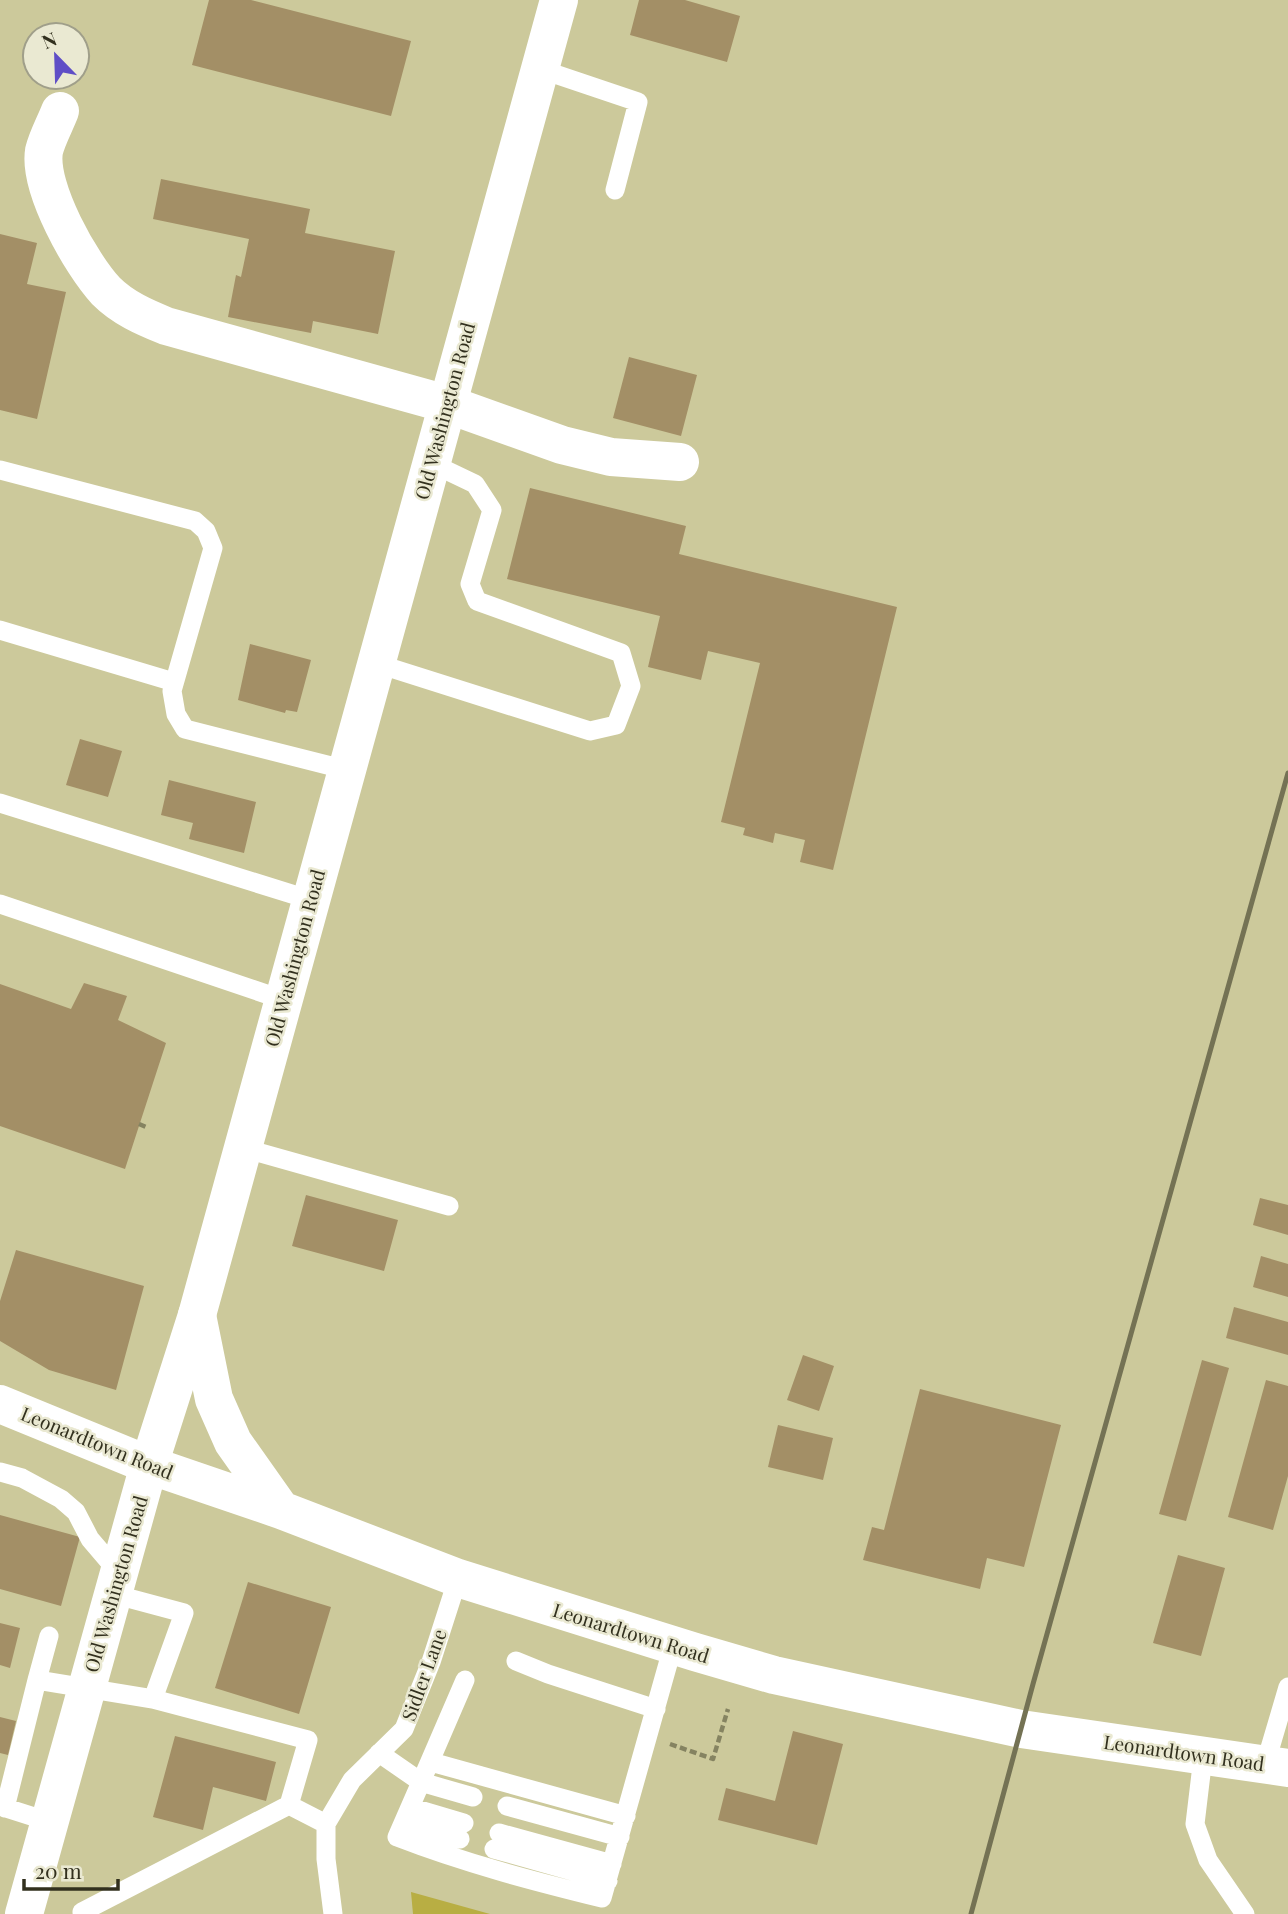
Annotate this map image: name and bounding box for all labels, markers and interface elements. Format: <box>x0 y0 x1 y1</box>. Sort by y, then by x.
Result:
north arrow <box>21 21 91 91</box>
text: N <box>38 25 61 54</box>
street label: Old Washington Road <box>408 319 480 502</box>
street label: Old Washington Road <box>258 866 330 1049</box>
street label: Leonardtown Road <box>17 1400 177 1484</box>
street label: Old Washington Road <box>77 1492 153 1675</box>
street label: Leonardtown Road <box>550 1596 713 1668</box>
street label: Sidler Lane <box>394 1625 452 1724</box>
street label: Leonardtown Road <box>1102 1728 1266 1776</box>
scale bar <box>24 1848 119 1892</box>
text: 20 m <box>35 1856 82 1884</box>

